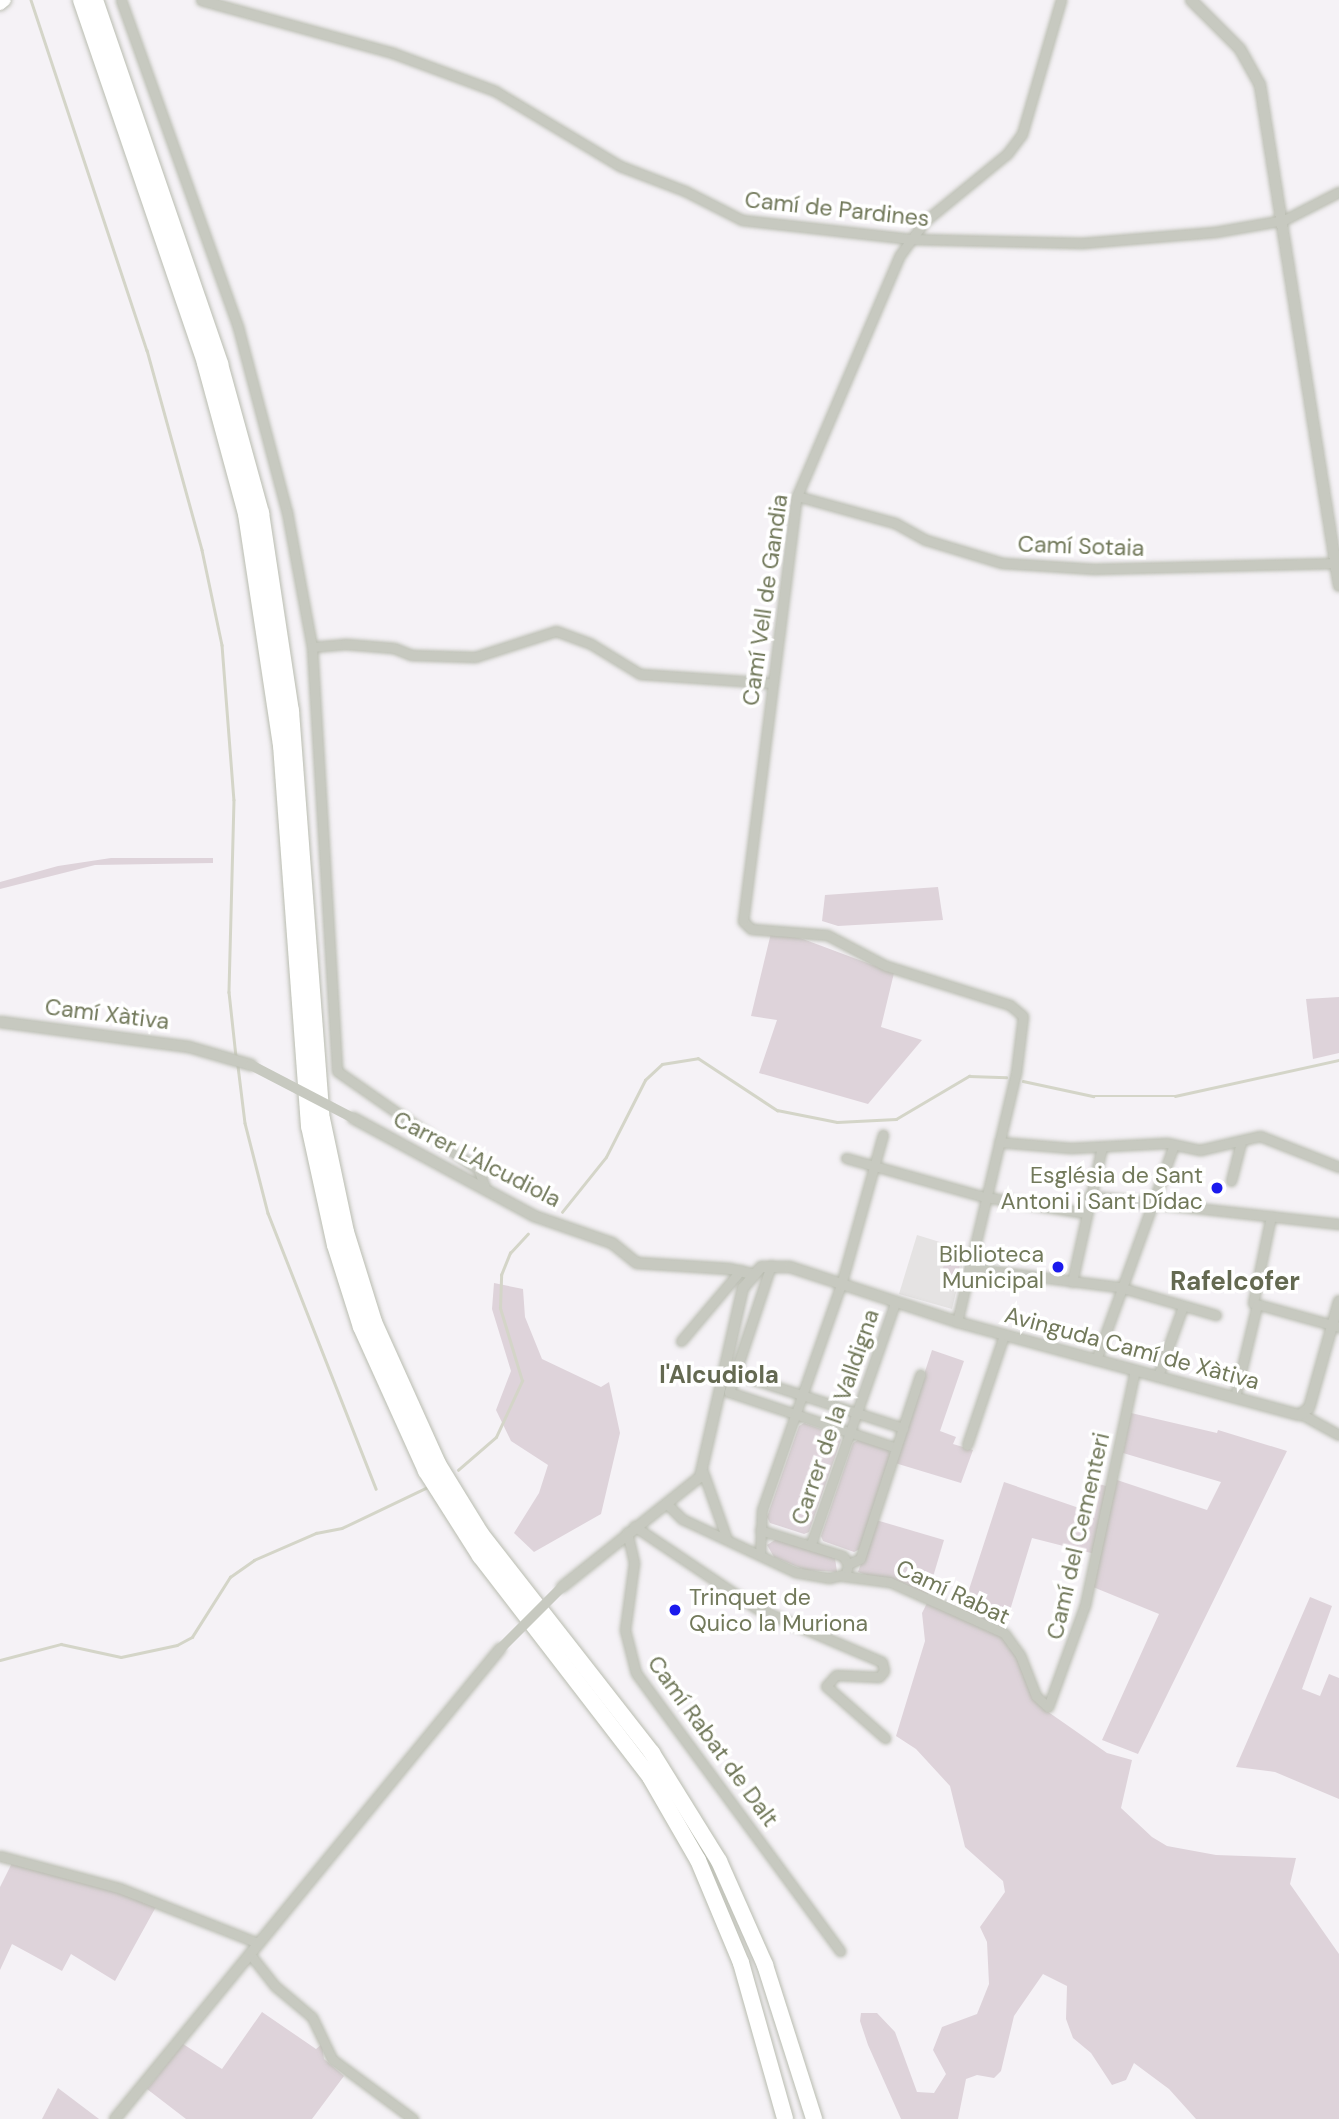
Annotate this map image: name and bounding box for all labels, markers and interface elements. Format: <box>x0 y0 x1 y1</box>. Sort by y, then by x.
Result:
street label: Camí de Pardines <box>743 186 931 232</box>
street label: Camí Vell de Gandia <box>736 492 794 708</box>
street label: Camí Sotaia <box>1017 530 1145 562</box>
street label: Camí Xàtiva <box>43 993 171 1035</box>
street label: Carrer L'Alcudiola <box>389 1105 565 1213</box>
place label: Església de Sant Antoni i Sant Dídac <box>1000 1161 1203 1215</box>
marker: Església de Sant Antoni i Sant Dídac <box>1209 1180 1225 1196</box>
place label: Biblioteca Municipal <box>939 1240 1044 1294</box>
marker: Biblioteca Municipal <box>1050 1259 1066 1275</box>
district label: Rafelcofer <box>1170 1266 1300 1298</box>
street label: Avinguda Camí de Xàtiva <box>1002 1301 1262 1395</box>
street label: Carrer de la Valldigna <box>785 1306 885 1528</box>
district label: l'Alcudiola <box>659 1361 779 1389</box>
street label: Camí del Cementeri <box>1041 1430 1115 1642</box>
street label: Camí Rabat <box>892 1554 1014 1630</box>
place label: Trinquet de Quico la Muriona <box>689 1583 868 1637</box>
marker: Trinquet de Quico la Muriona <box>667 1602 683 1618</box>
street label: Camí Rabat de Dalt <box>642 1650 784 1832</box>

